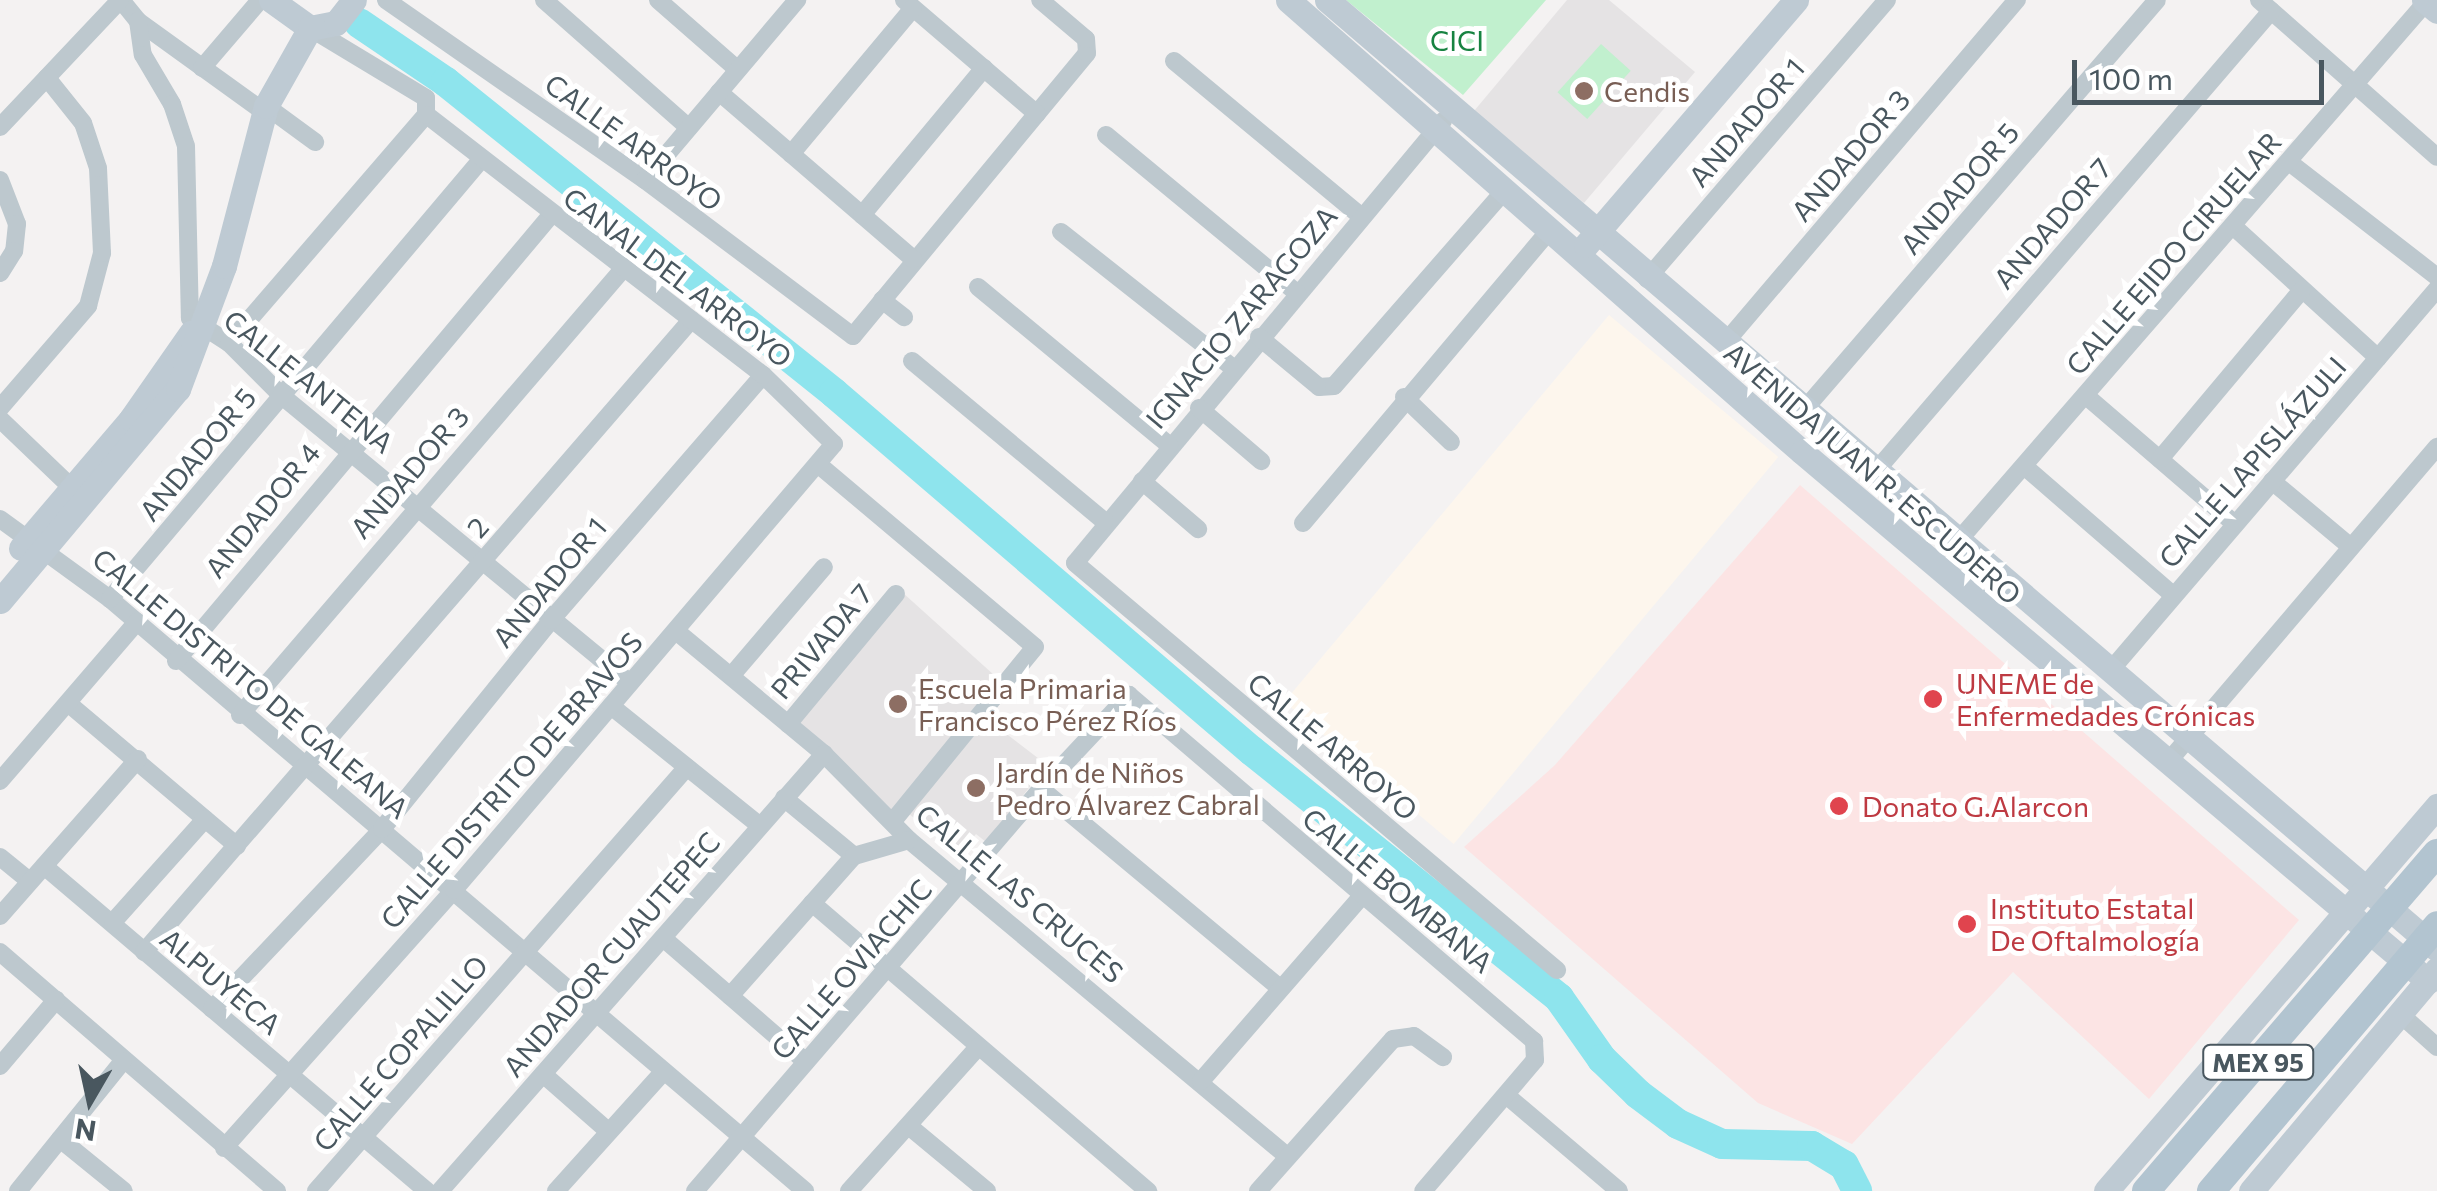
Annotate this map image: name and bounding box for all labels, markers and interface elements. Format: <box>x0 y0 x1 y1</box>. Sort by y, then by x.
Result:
park label: CICI <box>1430 23 1484 57</box>
scale bar <box>2077 40 2330 102</box>
street label: ANDADOR 1 <box>1681 51 1811 193</box>
text: 100 m <box>2089 59 2173 96</box>
street label: CALLE ARROYO <box>539 66 729 218</box>
place label: Cendis <box>1604 74 1690 108</box>
marker: Cendis <box>1573 80 1595 102</box>
street label: ANDADOR 3 <box>1784 82 1916 228</box>
street label: ANDADOR 5 <box>1893 115 2025 261</box>
street label: CALLE EJIDO CIRUELAR <box>2059 125 2287 381</box>
street label: ANDADOR 7 <box>1986 151 2118 295</box>
street label: CANAL DEL ARROYO <box>557 180 799 374</box>
street label: IGNACIO ZARAGOZA <box>1138 199 1344 435</box>
street label: CALLE ANTENA <box>218 303 400 459</box>
street label: AVENIDA JUAN R. ESCUDERO <box>1718 335 2028 611</box>
street label: CALLE LAPISLÁZULI <box>2151 350 2353 574</box>
street label: ANDADOR 5 <box>132 381 262 527</box>
street label: ANDADOR 3 <box>343 399 475 545</box>
street label: ANDADOR 4 <box>197 436 327 584</box>
street label: 2 <box>459 510 495 544</box>
street label: ANDADOR 1 <box>485 510 613 654</box>
street label: CALLE DISTRITO DE GALEANA <box>86 541 416 825</box>
street label: PRIVADA 7 <box>763 577 879 705</box>
street label: CALLE DISTRITO DE BRAVOS <box>373 625 649 935</box>
street label: CALLE ARROYO <box>1241 665 1425 827</box>
place label: UNEME de Enfermedades Crónicas <box>1956 666 2255 732</box>
place label: Escuela Primaria Francisco Pérez Ríos <box>918 671 1177 737</box>
marker: UNEME de Enfermedades Crónicas <box>1920 686 1946 712</box>
marker: Escuela Primaria Francisco Pérez Ríos <box>887 693 909 715</box>
place label: Jardín de Niños Pedro Álvarez Cabral <box>996 755 1260 821</box>
marker: Jardín de Niños Pedro Álvarez Cabral <box>965 777 987 799</box>
place label: Donato G.Alarcon <box>1862 789 2089 823</box>
marker: Donato G.Alarcon <box>1826 793 1852 819</box>
street label: CALLE LAS CRUCES <box>910 797 1130 989</box>
street label: CALLE BOMBANA <box>1296 801 1500 979</box>
street label: ANDADOR CUAUTEPEC <box>496 825 726 1083</box>
street label: CALLE OVIACHIC <box>764 872 938 1066</box>
place label: Instituto Estatal De Oftalmología <box>1990 891 2200 957</box>
marker: Instituto Estatal De Oftalmología <box>1954 911 1980 937</box>
street label: ALPUYECA <box>154 921 288 1041</box>
street label: CALLE COPALILLO <box>306 948 494 1158</box>
road number: MEX 95 <box>2200 1042 2316 1082</box>
north arrow <box>40 1051 140 1151</box>
text: N <box>72 1112 98 1149</box>

